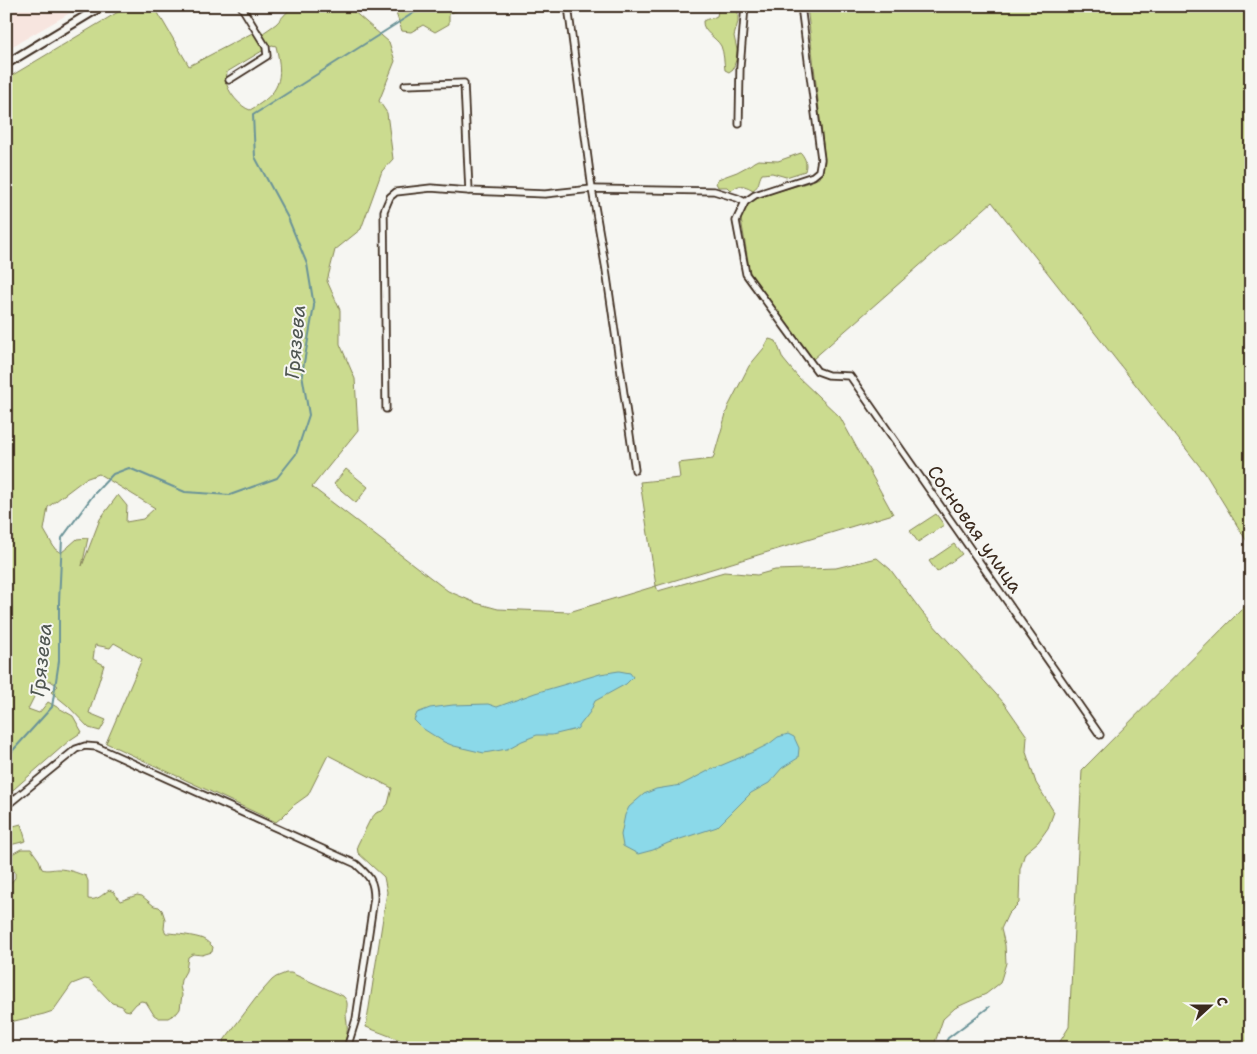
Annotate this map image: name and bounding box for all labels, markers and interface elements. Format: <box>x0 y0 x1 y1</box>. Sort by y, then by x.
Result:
water label: Грязева <box>279 304 311 380</box>
street label: Сосновая улица <box>922 460 1029 598</box>
water label: Грязева <box>24 622 58 698</box>
north arrow <box>1184 982 1234 1032</box>
text: С <box>1212 994 1232 1009</box>

